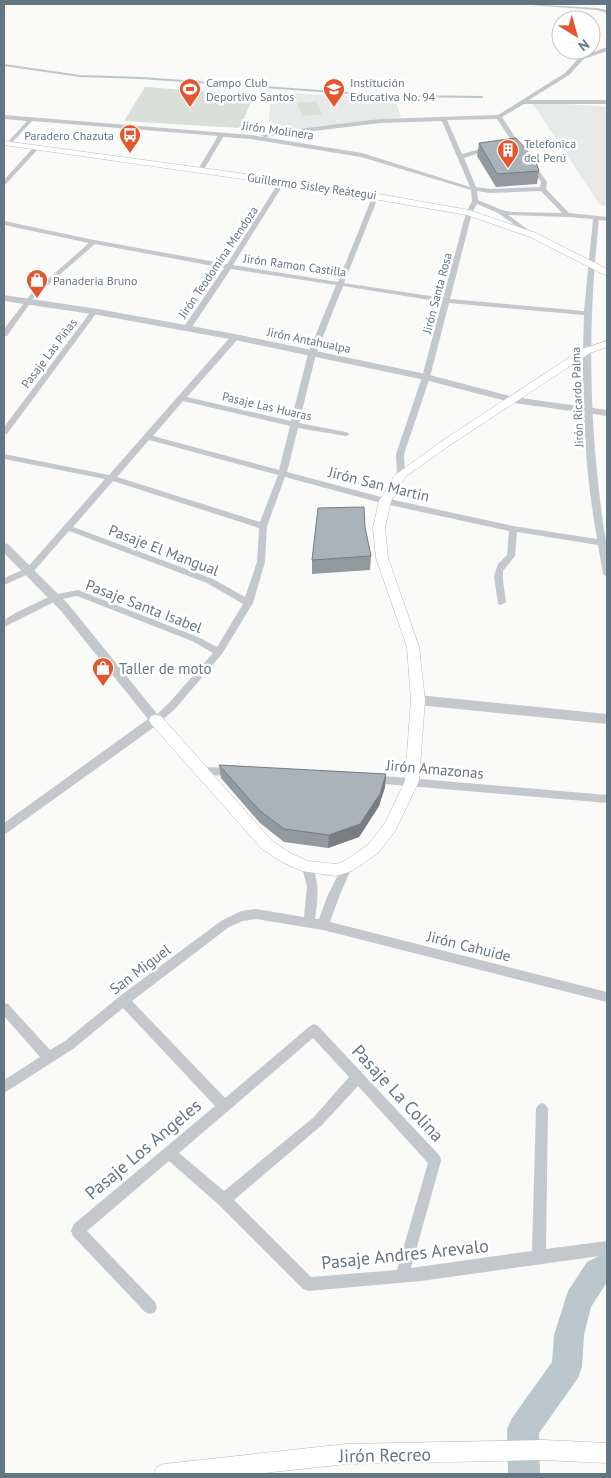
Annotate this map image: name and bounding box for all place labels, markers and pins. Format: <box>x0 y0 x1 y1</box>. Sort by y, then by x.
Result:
place label: Campo Club Deportivo Santos <box>206 75 294 104</box>
place label: Institución Educativa No. 94 <box>350 75 436 104</box>
sports icon: Campo Club Deportivo Santos <box>178 77 202 108</box>
school or university icon: Institución Educativa No. 94 <box>322 77 346 108</box>
bus stop icon: Paradero Chazuta <box>118 123 142 154</box>
place label: Paradero Chazuta <box>24 128 114 143</box>
place label: Telefonica del Perú <box>524 136 576 165</box>
building icon: Telefonica del Perú <box>496 138 520 169</box>
shop icon: Panaderia Bruno <box>25 268 49 299</box>
place label: Panaderia Bruno <box>53 273 137 288</box>
shop icon: Taller de moto <box>91 656 115 687</box>
place label: Taller de moto <box>119 659 212 678</box>

